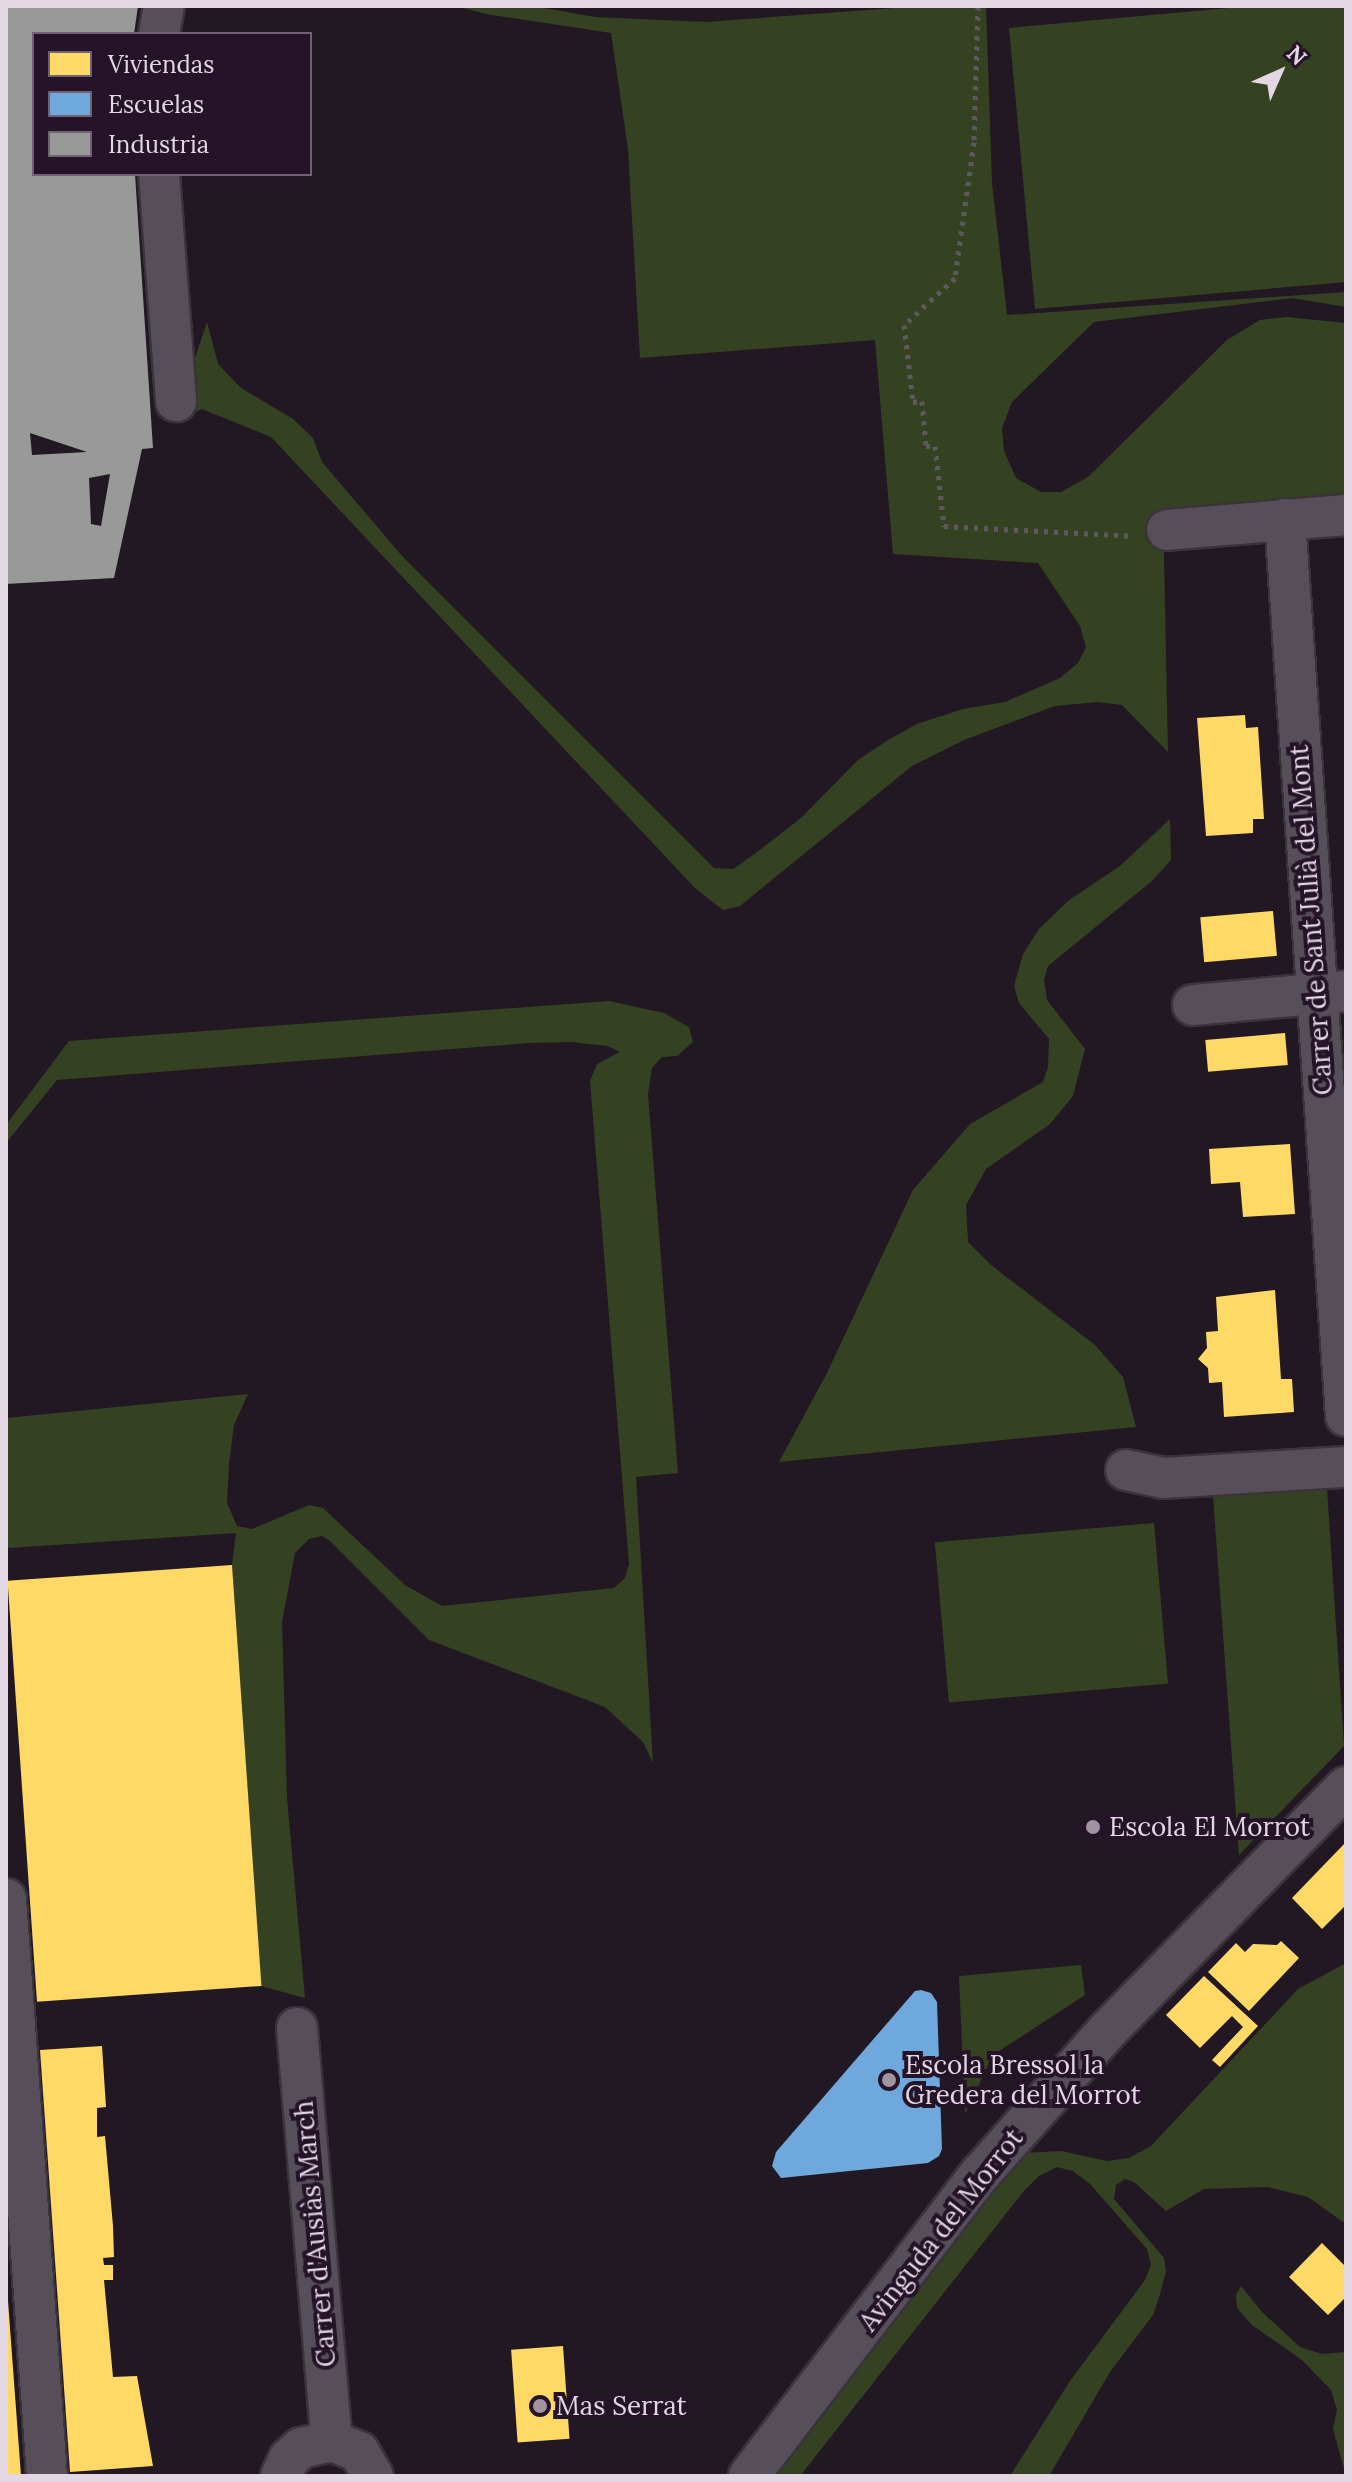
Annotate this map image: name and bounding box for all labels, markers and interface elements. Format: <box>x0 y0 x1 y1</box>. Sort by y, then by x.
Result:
legend <box>32 32 312 176</box>
north arrow <box>1240 32 1320 112</box>
text: N <box>1281 39 1313 71</box>
text: Viviendas <box>108 49 214 80</box>
text: Escuelas <box>108 89 204 120</box>
text: Industria <box>108 129 209 160</box>
street label: Carrer de Sant Julià del Mont <box>1283 744 1339 1096</box>
place label: Escola El Morrot <box>1109 1811 1310 1843</box>
marker: Escola El Morrot <box>1084 1818 1102 1836</box>
place label: Escola Bressol la Gredera del Morrot <box>905 2049 1141 2110</box>
marker: Escola Bressol la Gredera del Morrot <box>880 2071 898 2089</box>
street label: Carrer d'Ausiàs March <box>288 2100 342 2368</box>
street label: Avinguda del Morrot <box>852 2123 1030 2337</box>
place label: Mas Serrat <box>556 2390 687 2422</box>
marker: Mas Serrat <box>531 2397 549 2415</box>

